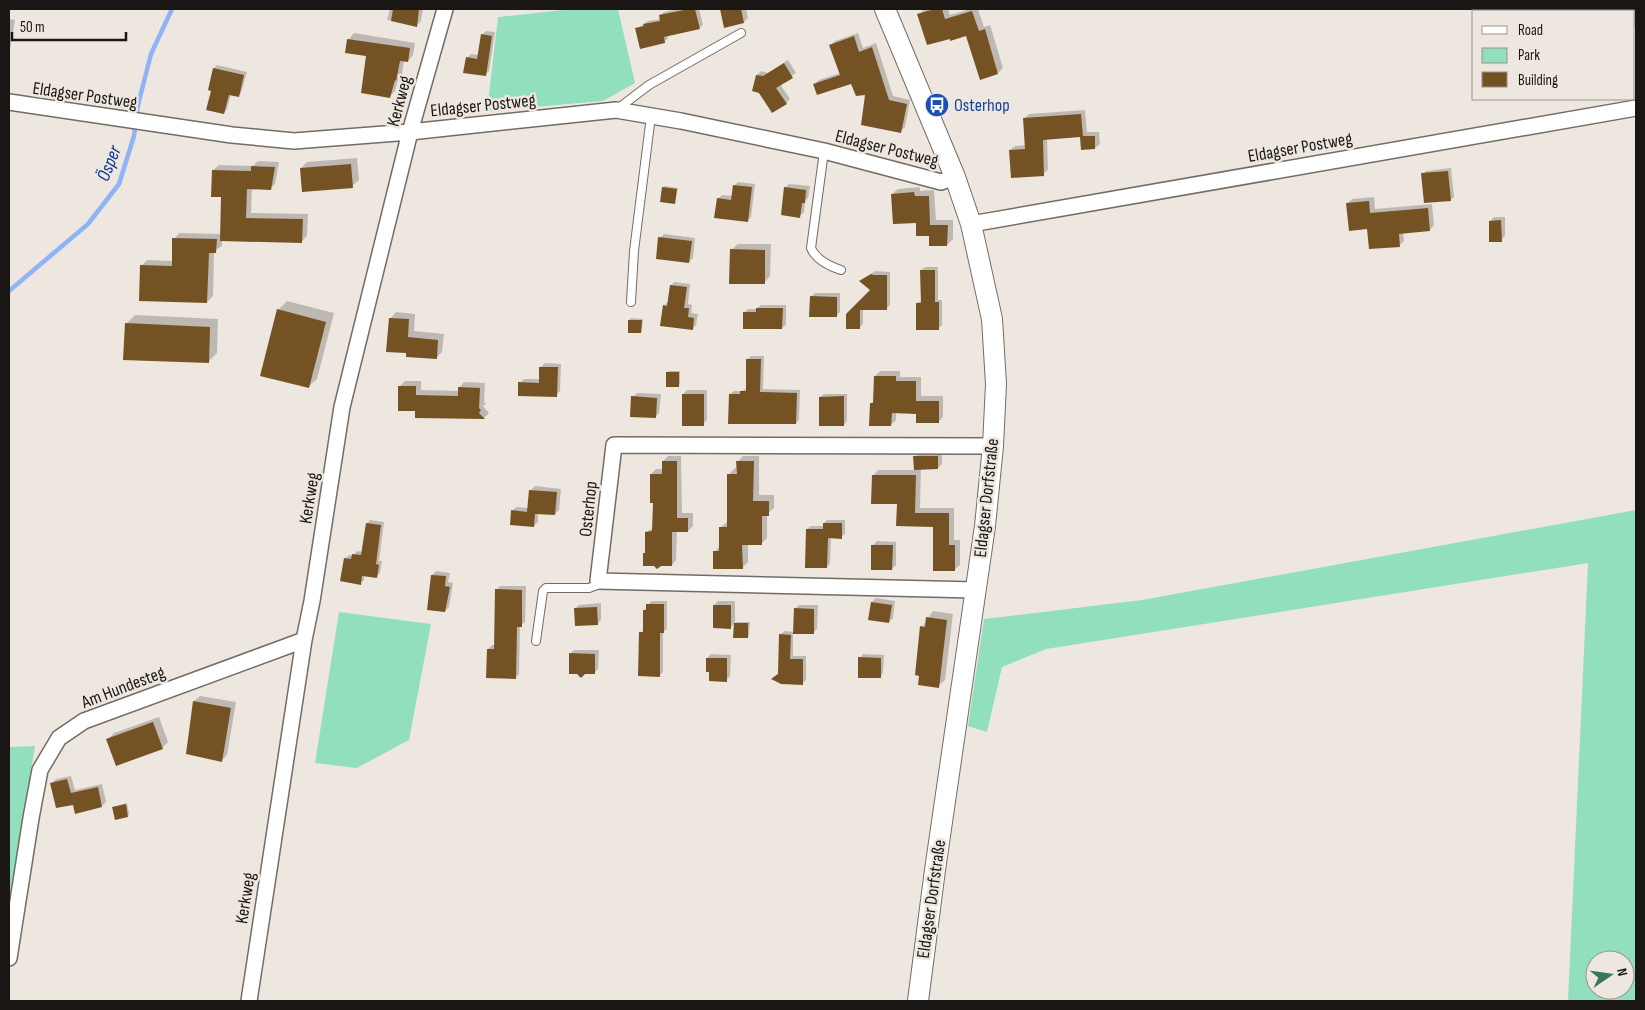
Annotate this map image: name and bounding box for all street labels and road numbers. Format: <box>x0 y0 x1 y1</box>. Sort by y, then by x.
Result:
street label: Kerkweg <box>383 73 416 129</box>
street label: Eldagser Postweg <box>31 78 139 113</box>
street label: Eldagser Postweg <box>429 90 537 121</box>
street label: Eldagser Postweg <box>833 126 941 171</box>
street label: Eldagser Postweg <box>1246 128 1354 167</box>
street label: Eldagser Dorfstraße <box>970 437 1003 559</box>
street label: Kerkweg <box>295 471 324 525</box>
street label: Osterhop <box>575 480 602 538</box>
street label: Am Hundesteg <box>77 662 168 713</box>
street label: Eldagser Dorfstraße <box>913 838 950 960</box>
street label: Kerkweg <box>231 871 260 925</box>

